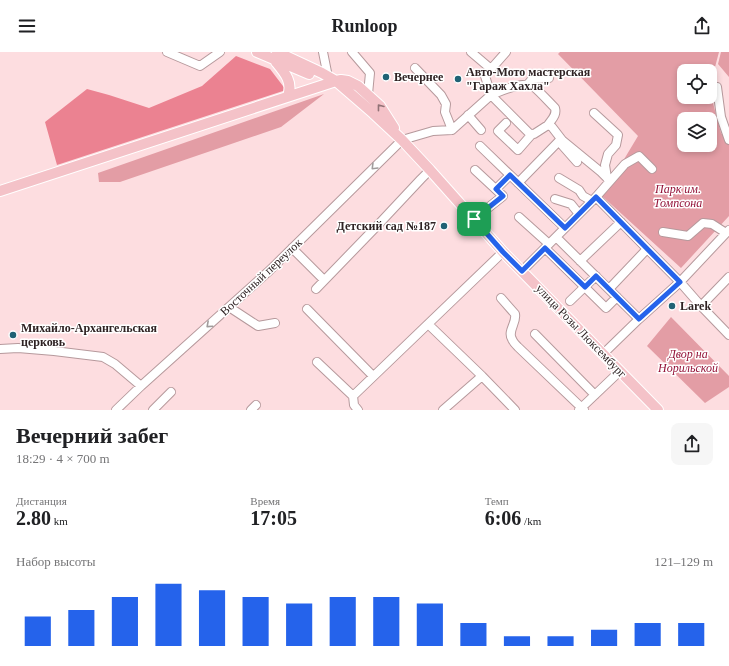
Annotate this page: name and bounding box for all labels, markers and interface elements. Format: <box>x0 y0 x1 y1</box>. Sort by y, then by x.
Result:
icon: menu <box>16 15 38 37</box>
icon: share <box>691 15 713 37</box>
text: Runloop <box>331 16 398 36</box>
map controls <box>677 64 717 152</box>
button: locate <box>677 64 717 104</box>
place label: Авто-Мото мастерская "Гараж Хахла" <box>466 65 591 93</box>
place label: Вечернее <box>394 70 444 84</box>
marker: Вечернее <box>381 72 391 82</box>
marker: Авто-Мото мастерская "Гараж Хахла" <box>453 74 463 84</box>
one-way arrow <box>378 105 385 112</box>
button: layers <box>677 112 717 152</box>
one-way arrow <box>371 162 379 170</box>
park label: Парк им. Томпсона <box>654 182 702 210</box>
pin <box>457 202 491 236</box>
icon: arrive <box>463 208 485 230</box>
place label: Детский сад №187 <box>337 219 436 233</box>
marker: Детский сад №187 <box>439 221 449 231</box>
street label: Восточный переулок <box>217 235 305 318</box>
street label: улица Розы Люксембург <box>533 281 629 381</box>
place label: Larek <box>680 299 711 313</box>
marker: Larek <box>667 301 677 311</box>
one-way arrow <box>206 320 214 327</box>
place label: Михайло-Архангельская церковь <box>21 321 158 349</box>
marker: Михайло-Архангельская церковь <box>8 330 18 340</box>
park label: Двор на Норильской <box>657 347 718 375</box>
text: Вечерний забег <box>16 423 168 448</box>
button: share <box>671 423 713 465</box>
text: 18:29 · 4 × 700 m <box>16 451 110 466</box>
text: Дистанция <box>16 495 67 507</box>
text: Время <box>250 495 280 507</box>
text: Темп <box>485 495 509 507</box>
text: 2.80 <box>16 507 51 529</box>
text: 17:05 <box>250 507 297 529</box>
text: 6:06 <box>485 507 521 529</box>
text: km <box>51 515 68 527</box>
text: /km <box>521 515 541 527</box>
text: Набор высоты <box>16 554 95 569</box>
text: 121–129 m <box>654 554 713 569</box>

